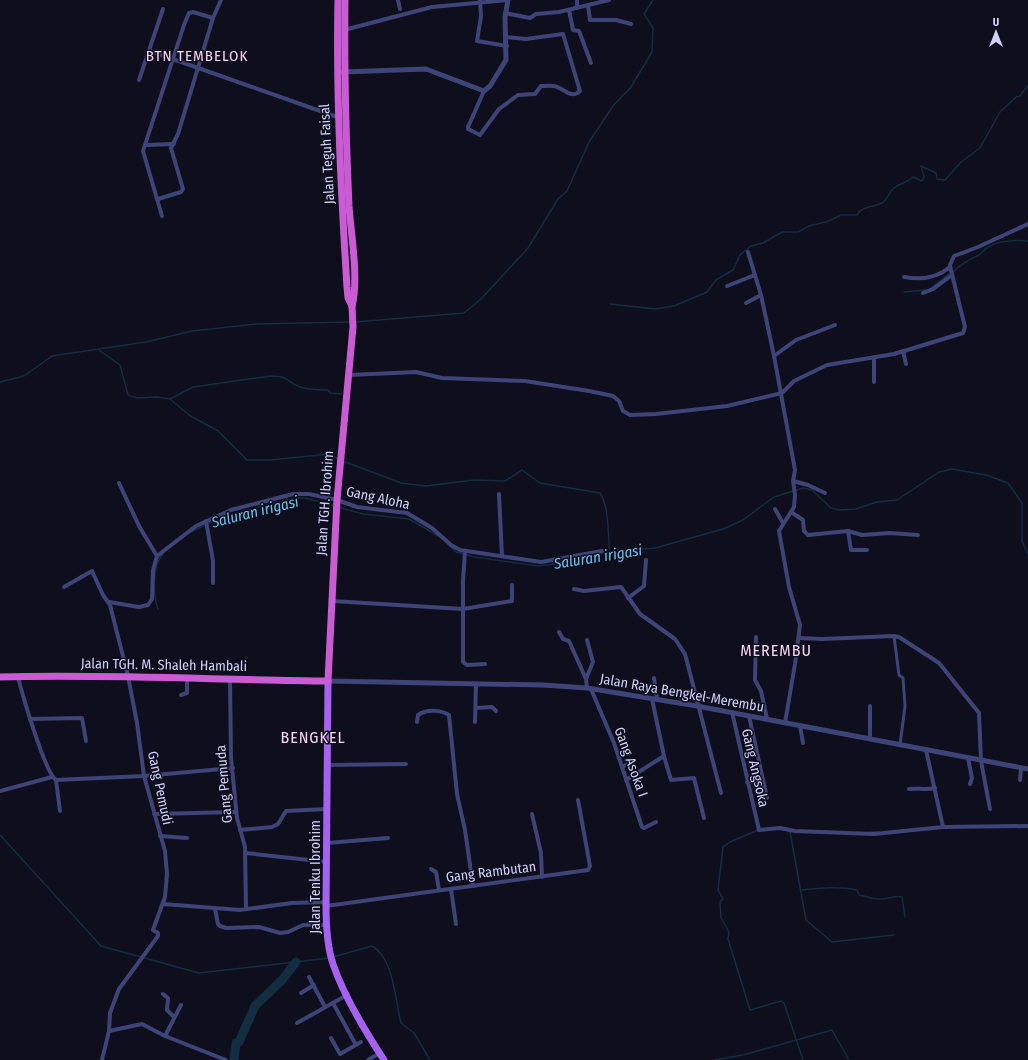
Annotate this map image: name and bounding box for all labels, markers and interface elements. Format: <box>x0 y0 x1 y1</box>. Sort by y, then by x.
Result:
north arrow <box>976 12 1016 52</box>
text: U <box>993 16 999 29</box>
district label: BTN TEMBELOK <box>146 47 248 65</box>
street label: Jalan Teguh Faisal <box>316 103 338 205</box>
street label: Jalan TGH. Ibrohim <box>313 450 337 556</box>
street label: Gang Aloha <box>345 483 412 513</box>
water label: Saluran irigasi <box>209 492 301 532</box>
water label: Saluran irigasi <box>552 541 644 573</box>
district label: MEREMBU <box>740 641 812 660</box>
street label: Jalan TGH. M. Shaleh Hambali <box>81 655 247 675</box>
street label: Jalan Raya Bengkel-Merembu <box>599 670 765 716</box>
street label: Gang Asoka I <box>611 725 651 799</box>
street label: Gang Angsoka <box>738 727 772 809</box>
district label: BENGKEL <box>280 728 346 747</box>
street label: Gang Pemuda <box>212 744 236 824</box>
street label: Gang Pemudi <box>144 750 176 826</box>
street label: Jalan Tenku Ibrohim <box>307 820 324 934</box>
street label: Gang Rambutan <box>445 858 537 886</box>

